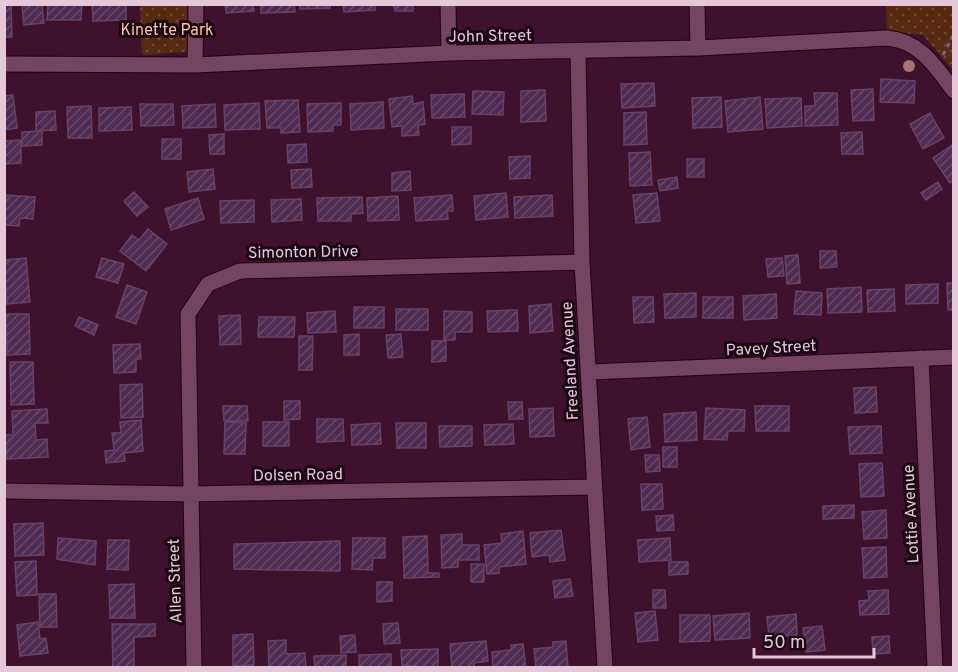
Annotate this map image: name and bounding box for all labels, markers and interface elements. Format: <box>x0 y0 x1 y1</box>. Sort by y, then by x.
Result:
park label: Kinet'te Park <box>120 21 214 41</box>
street label: John Street <box>448 26 532 48</box>
street label: Simonton Drive <box>248 242 358 264</box>
street label: Freeland Avenue <box>558 301 584 421</box>
street label: Pavey Street <box>725 337 817 361</box>
street label: Lottie Avenue <box>899 464 925 564</box>
street label: Dolsen Road <box>253 465 343 487</box>
street label: Allen Street <box>165 538 187 624</box>
scale bar <box>754 621 874 659</box>
text: 50 m <box>763 632 805 655</box>

